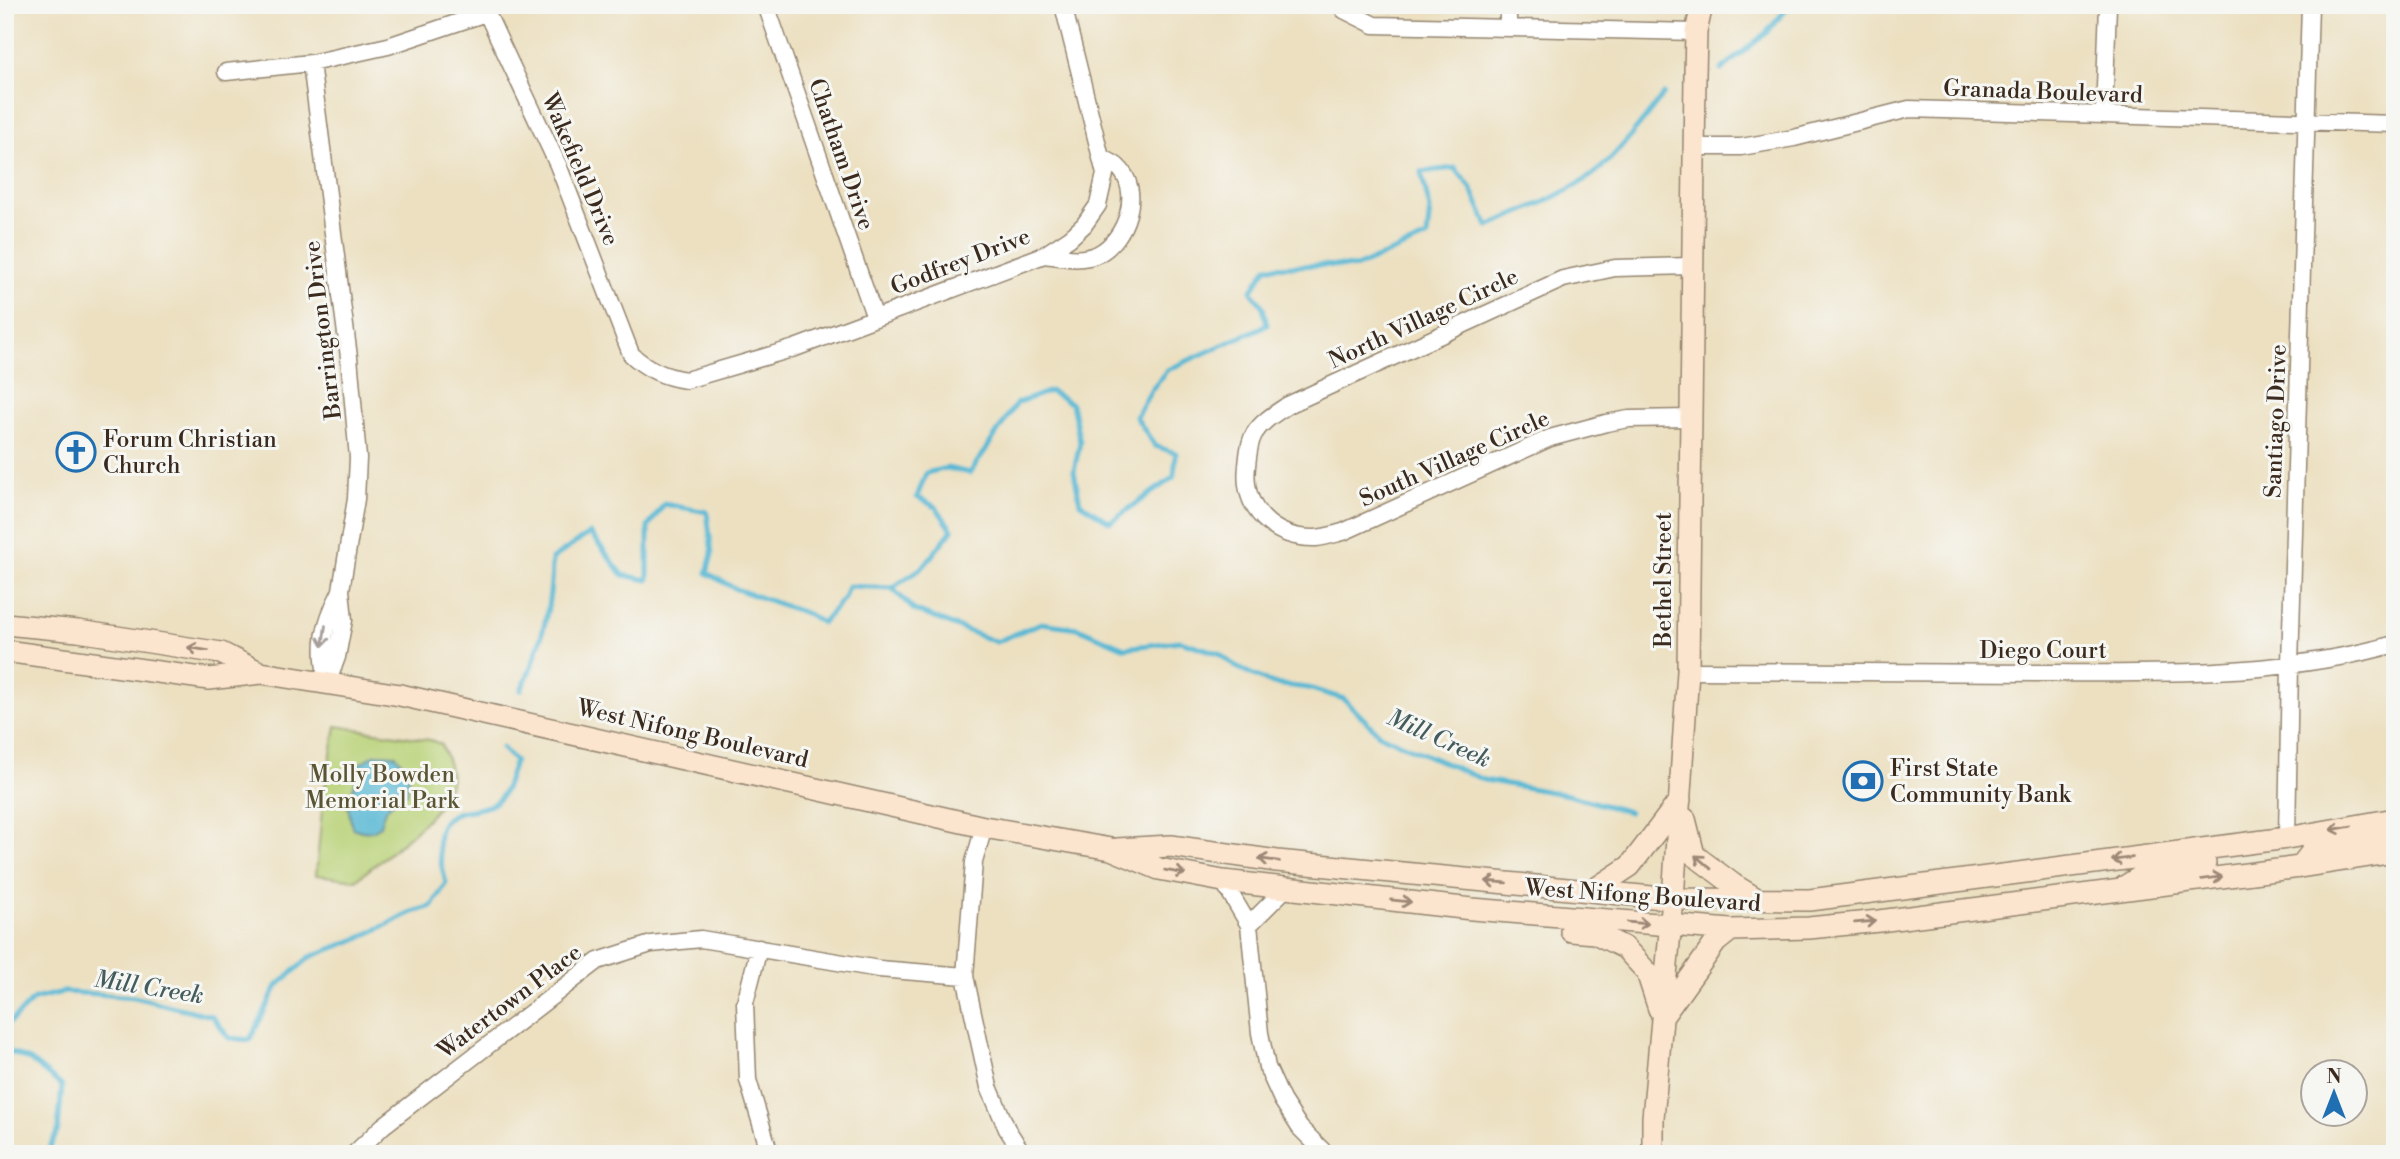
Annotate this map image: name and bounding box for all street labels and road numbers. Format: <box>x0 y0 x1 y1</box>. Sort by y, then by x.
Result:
street label: Chatham Drive <box>802 75 880 234</box>
street label: Granada Boulevard <box>1943 75 2143 109</box>
street label: Wakefield Drive <box>535 88 625 250</box>
street label: Godfrey Drive <box>887 223 1034 301</box>
street label: Barrington Drive <box>298 239 348 422</box>
street label: North Village Circle <box>1324 263 1523 375</box>
street label: Santiago Drive <box>2259 344 2293 499</box>
street label: South Village Circle <box>1355 404 1554 513</box>
street label: Bethel Street <box>1650 512 1678 649</box>
street label: Diego Court <box>1979 637 2107 665</box>
street label: West Nifong Boulevard <box>574 694 811 774</box>
street label: West Nifong Boulevard <box>1523 874 1762 918</box>
street label: Watertown Place <box>431 938 587 1066</box>

